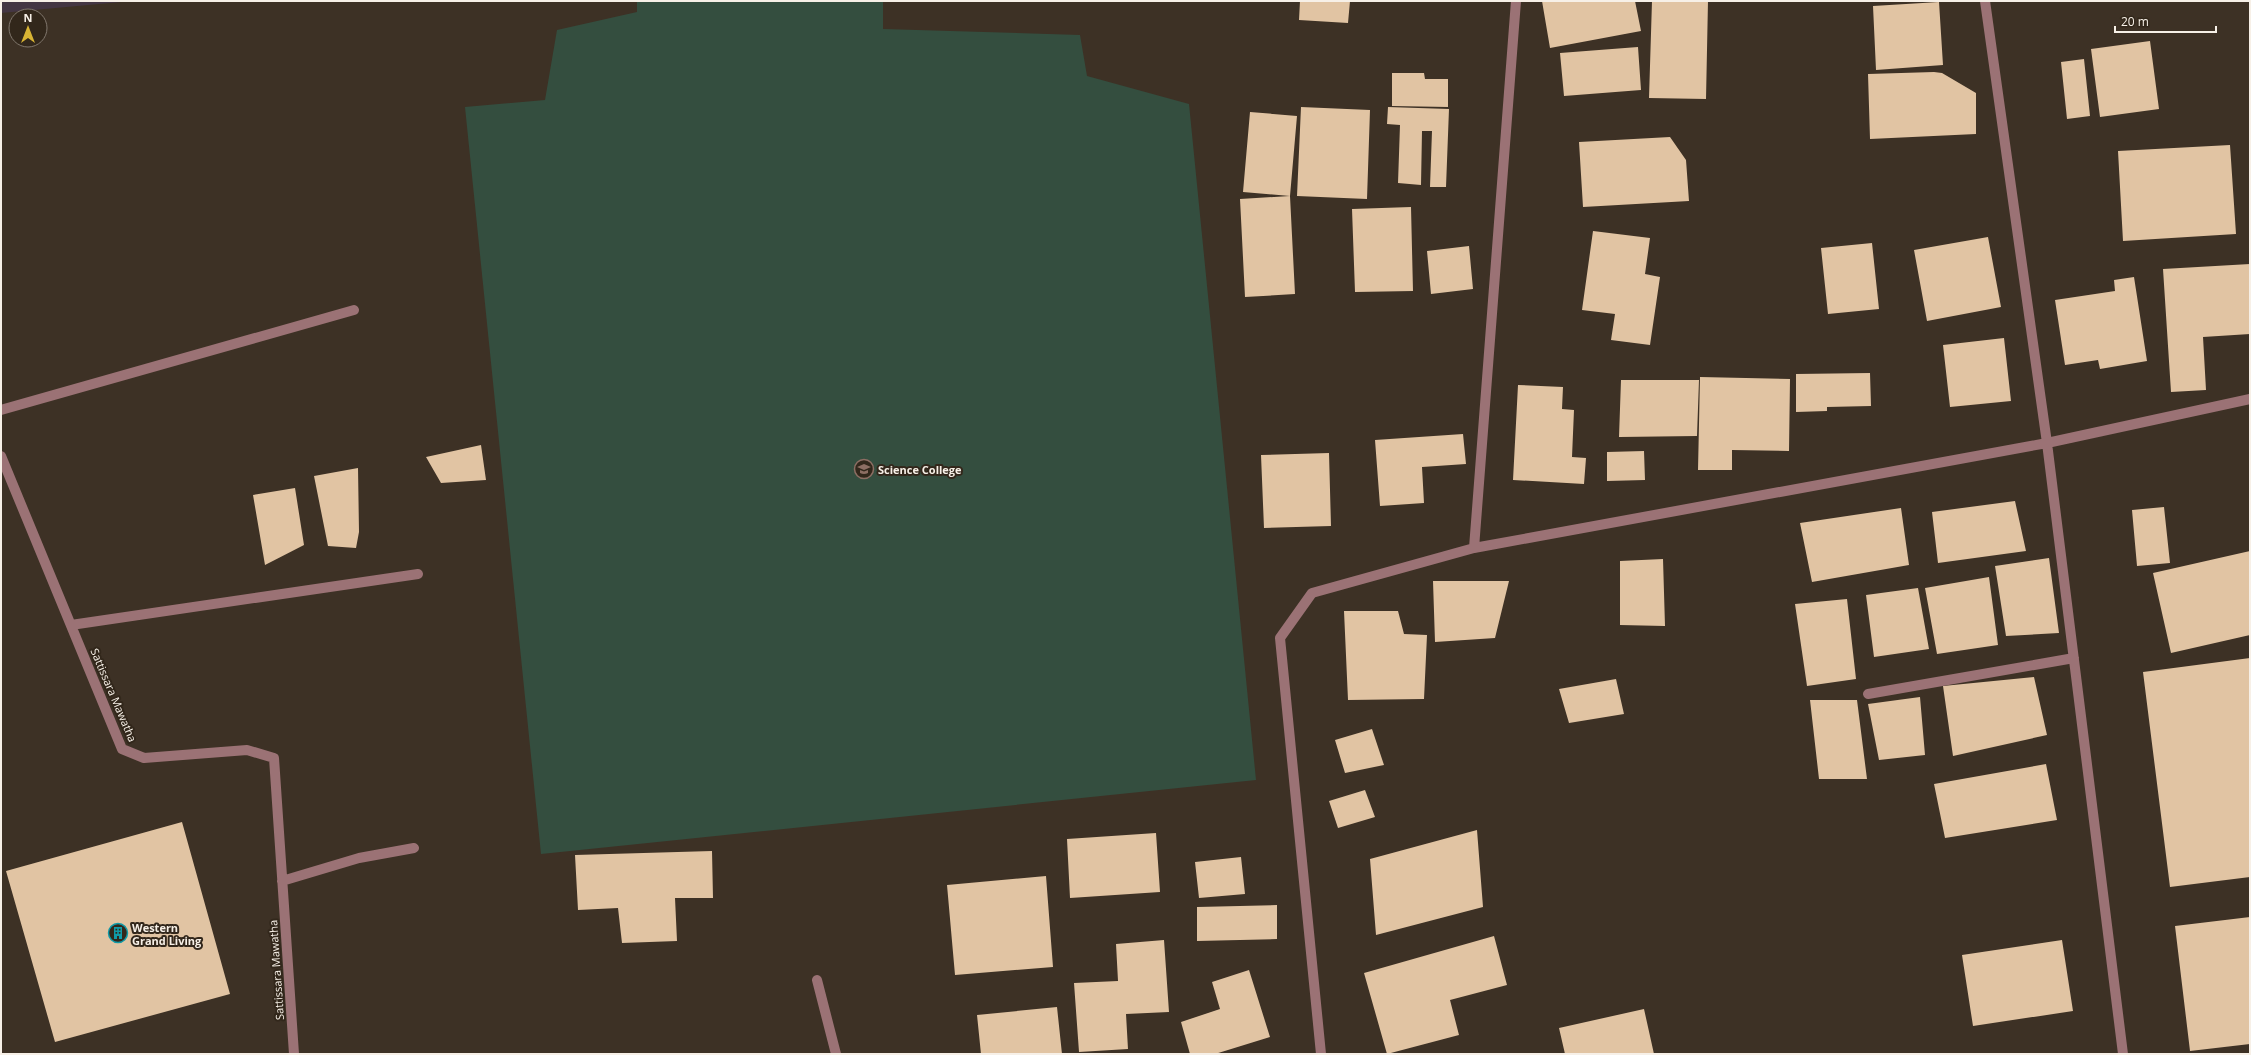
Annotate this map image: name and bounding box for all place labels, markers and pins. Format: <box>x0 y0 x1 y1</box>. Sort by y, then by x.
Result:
school or university icon: Science College <box>853 458 875 480</box>
place label: Science College <box>878 462 962 477</box>
place label: Western Grand Living <box>132 920 202 948</box>
building icon: Western Grand Living <box>107 922 129 944</box>

